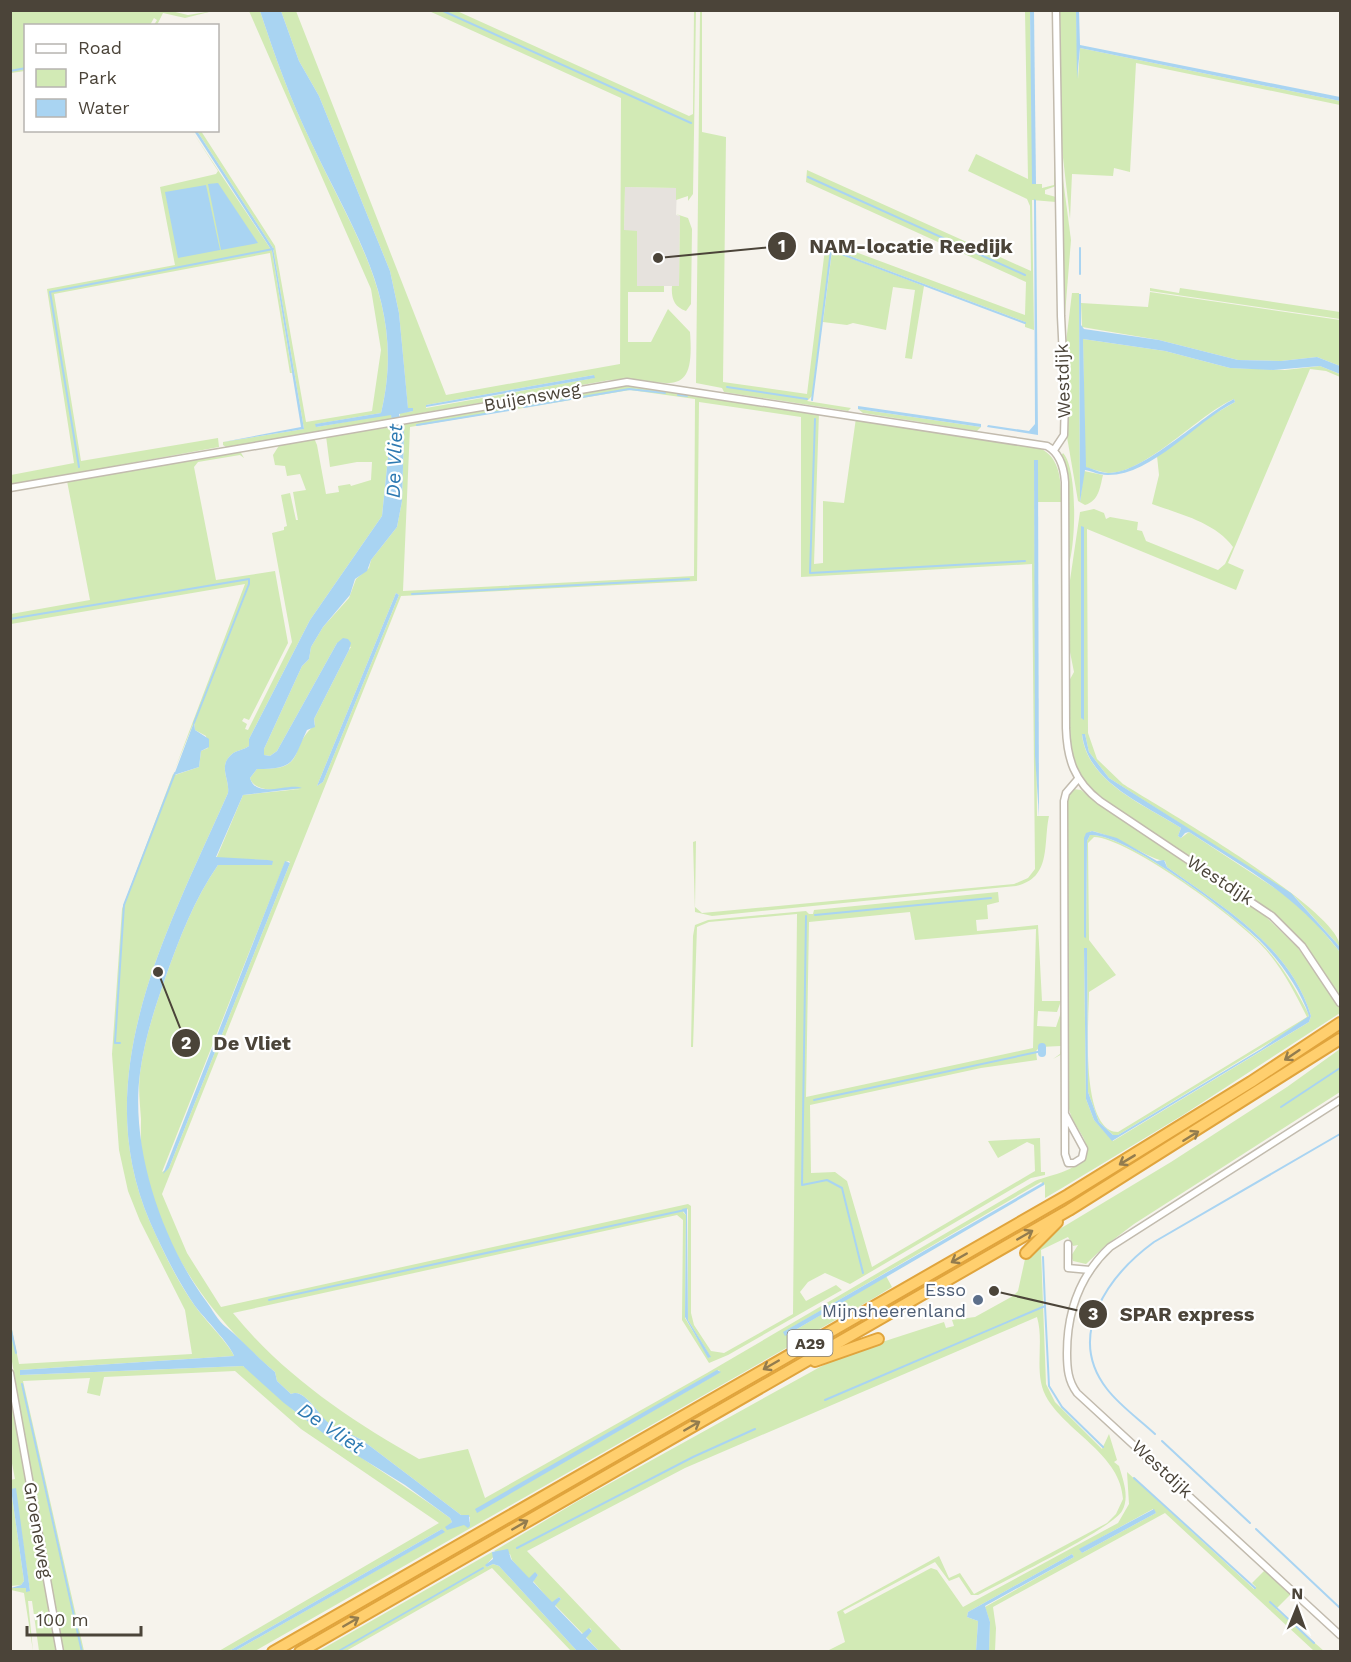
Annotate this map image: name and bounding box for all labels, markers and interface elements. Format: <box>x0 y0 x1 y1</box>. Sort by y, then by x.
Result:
legend <box>24 24 219 132</box>
text: Road <box>78 37 122 58</box>
text: Park <box>78 67 117 88</box>
text: Water <box>78 97 130 118</box>
callout: NAM-locatie Reedijk <box>767 227 1025 265</box>
text: NAM-locatie Reedijk <box>809 234 1013 258</box>
text: 1 <box>778 235 786 256</box>
street label: Westdijk <box>1051 343 1074 419</box>
street label: Buijensweg <box>482 378 582 415</box>
water label: De Vliet <box>381 422 407 499</box>
street label: Westdijk <box>1183 850 1258 909</box>
callout: De Vliet <box>171 1024 303 1062</box>
text: De Vliet <box>213 1031 291 1055</box>
text: 2 <box>181 1032 191 1053</box>
one-way arrow <box>1283 1049 1300 1062</box>
one-way arrow <box>1182 1129 1199 1141</box>
one-way arrow <box>1119 1154 1136 1166</box>
one-way arrow <box>1016 1229 1033 1241</box>
one-way arrow <box>951 1252 968 1264</box>
place label: Esso Mijnsheerenland <box>822 1279 966 1321</box>
marker: Esso Mijnsheerenland <box>971 1293 985 1307</box>
callout: SPAR express <box>1078 1295 1267 1333</box>
text: SPAR express <box>1120 1302 1255 1326</box>
text: 3 <box>1088 1303 1098 1324</box>
road number: A29 <box>788 1330 832 1356</box>
one-way arrow <box>763 1359 780 1371</box>
water label: De Vliet <box>293 1397 369 1459</box>
one-way arrow <box>684 1420 701 1432</box>
street label: Westdijk <box>1128 1435 1197 1502</box>
street label: Groeneweg <box>20 1480 57 1580</box>
one-way arrow <box>511 1519 528 1531</box>
north arrow <box>1267 1578 1327 1638</box>
text: N <box>1291 1584 1303 1603</box>
scale bar <box>27 1599 141 1637</box>
text: 100 m <box>36 1609 89 1630</box>
one-way arrow <box>342 1616 359 1628</box>

